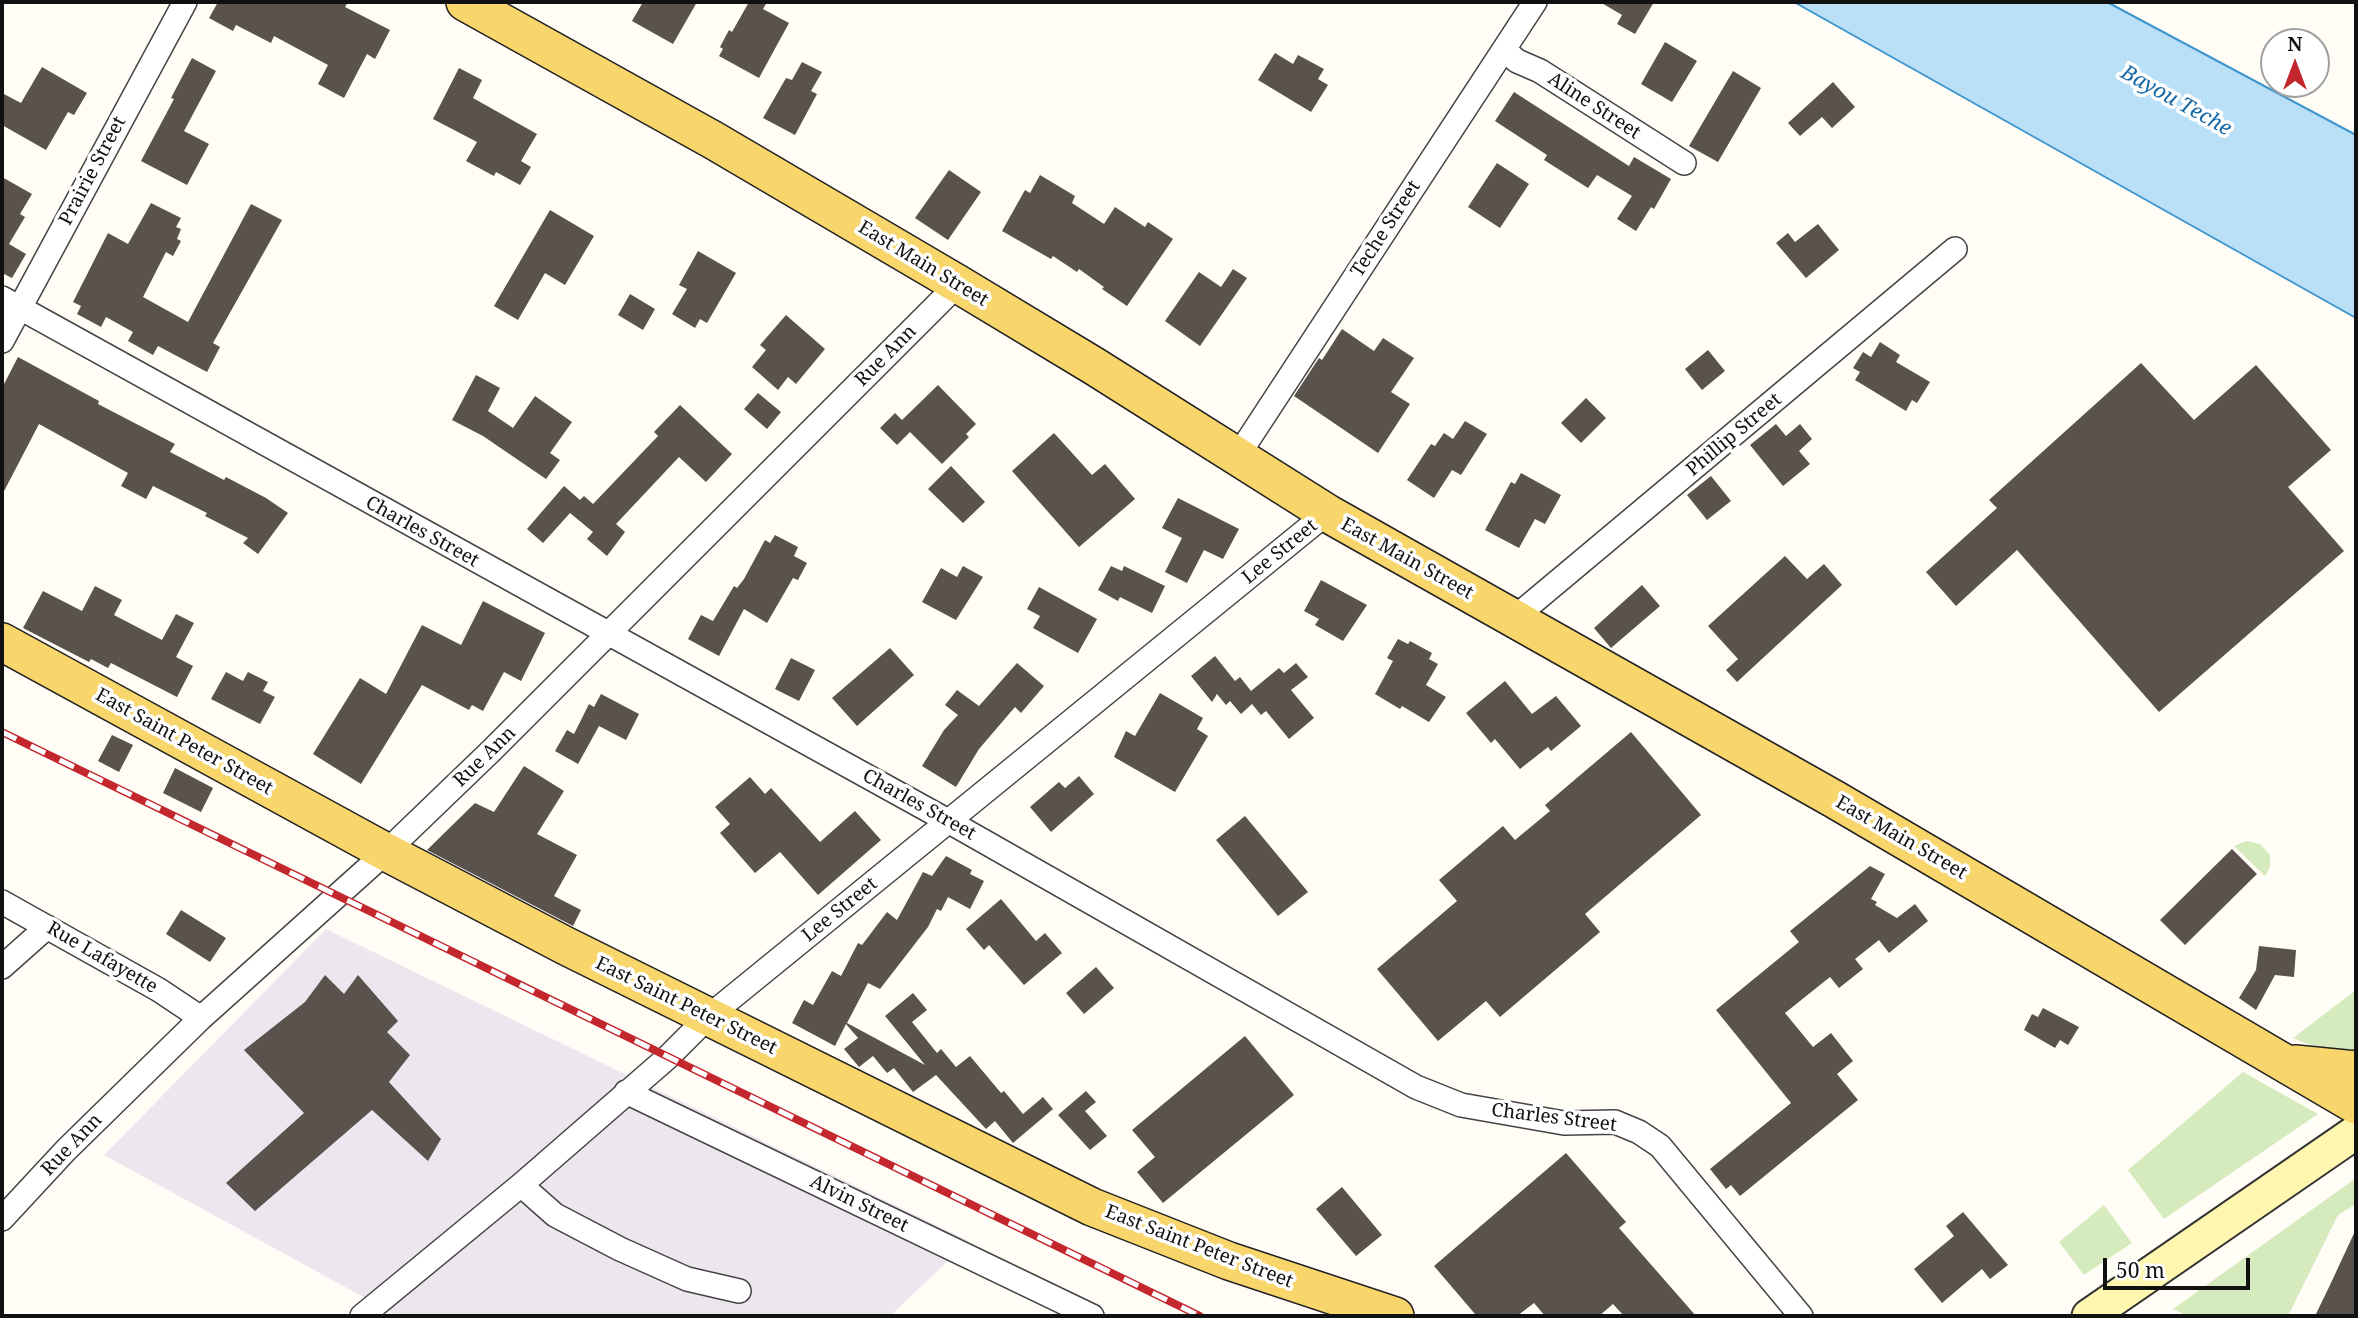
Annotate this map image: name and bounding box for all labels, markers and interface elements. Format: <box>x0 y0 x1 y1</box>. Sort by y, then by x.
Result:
north arrow <box>2260 28 2330 98</box>
text: N <box>2288 31 2302 57</box>
water label: Bayou Teche <box>2116 60 2236 142</box>
street label: Aline Street <box>1543 68 1645 144</box>
street label: Prairie Street <box>55 113 131 229</box>
street label: Teche Street <box>1346 177 1426 281</box>
street label: East Main Street <box>854 216 992 312</box>
street label: Rue Ann <box>851 321 921 391</box>
street label: Phillip Street <box>1682 389 1786 481</box>
street label: Charles Street <box>361 492 483 572</box>
street label: East Main Street <box>1337 513 1477 605</box>
street label: Lee Street <box>1238 515 1322 589</box>
street label: East Saint Peter Street <box>91 684 277 800</box>
street label: Rue Ann <box>449 722 521 792</box>
street label: Charles Street <box>858 765 980 845</box>
street label: East Main Street <box>1831 791 1971 885</box>
street label: Lee Street <box>798 873 882 947</box>
street label: Rue Lafayette <box>43 917 161 999</box>
street label: East Saint Peter Street <box>592 952 780 1060</box>
street label: Charles Street <box>1490 1099 1618 1137</box>
street label: Rue Ann <box>37 1109 107 1181</box>
street label: Alvin Street <box>806 1170 912 1238</box>
street label: East Saint Peter Street <box>1102 1201 1296 1293</box>
scale bar <box>2106 1244 2253 1288</box>
text: 50 m <box>2116 1256 2165 1284</box>

